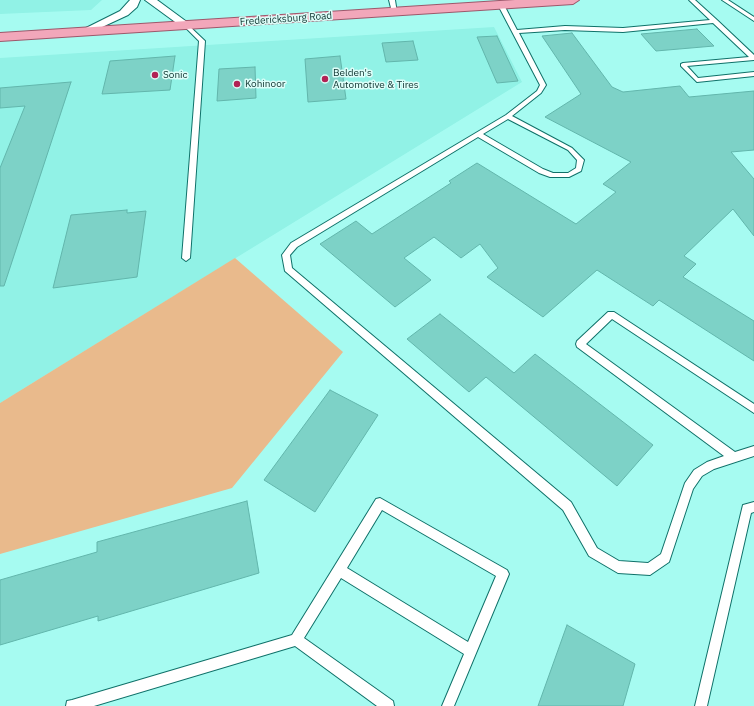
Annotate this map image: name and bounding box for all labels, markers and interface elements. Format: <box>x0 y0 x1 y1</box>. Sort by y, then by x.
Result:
street label: Fredericksburg Road <box>239 10 333 28</box>
place label: Belden's Automotive & Tires <box>333 67 419 90</box>
place label: Sonic <box>163 69 188 81</box>
marker: Sonic <box>150 70 160 80</box>
marker: Belden's Automotive & Tires <box>320 74 330 84</box>
place label: Kohinoor <box>245 78 285 90</box>
marker: Kohinoor <box>232 79 242 89</box>

